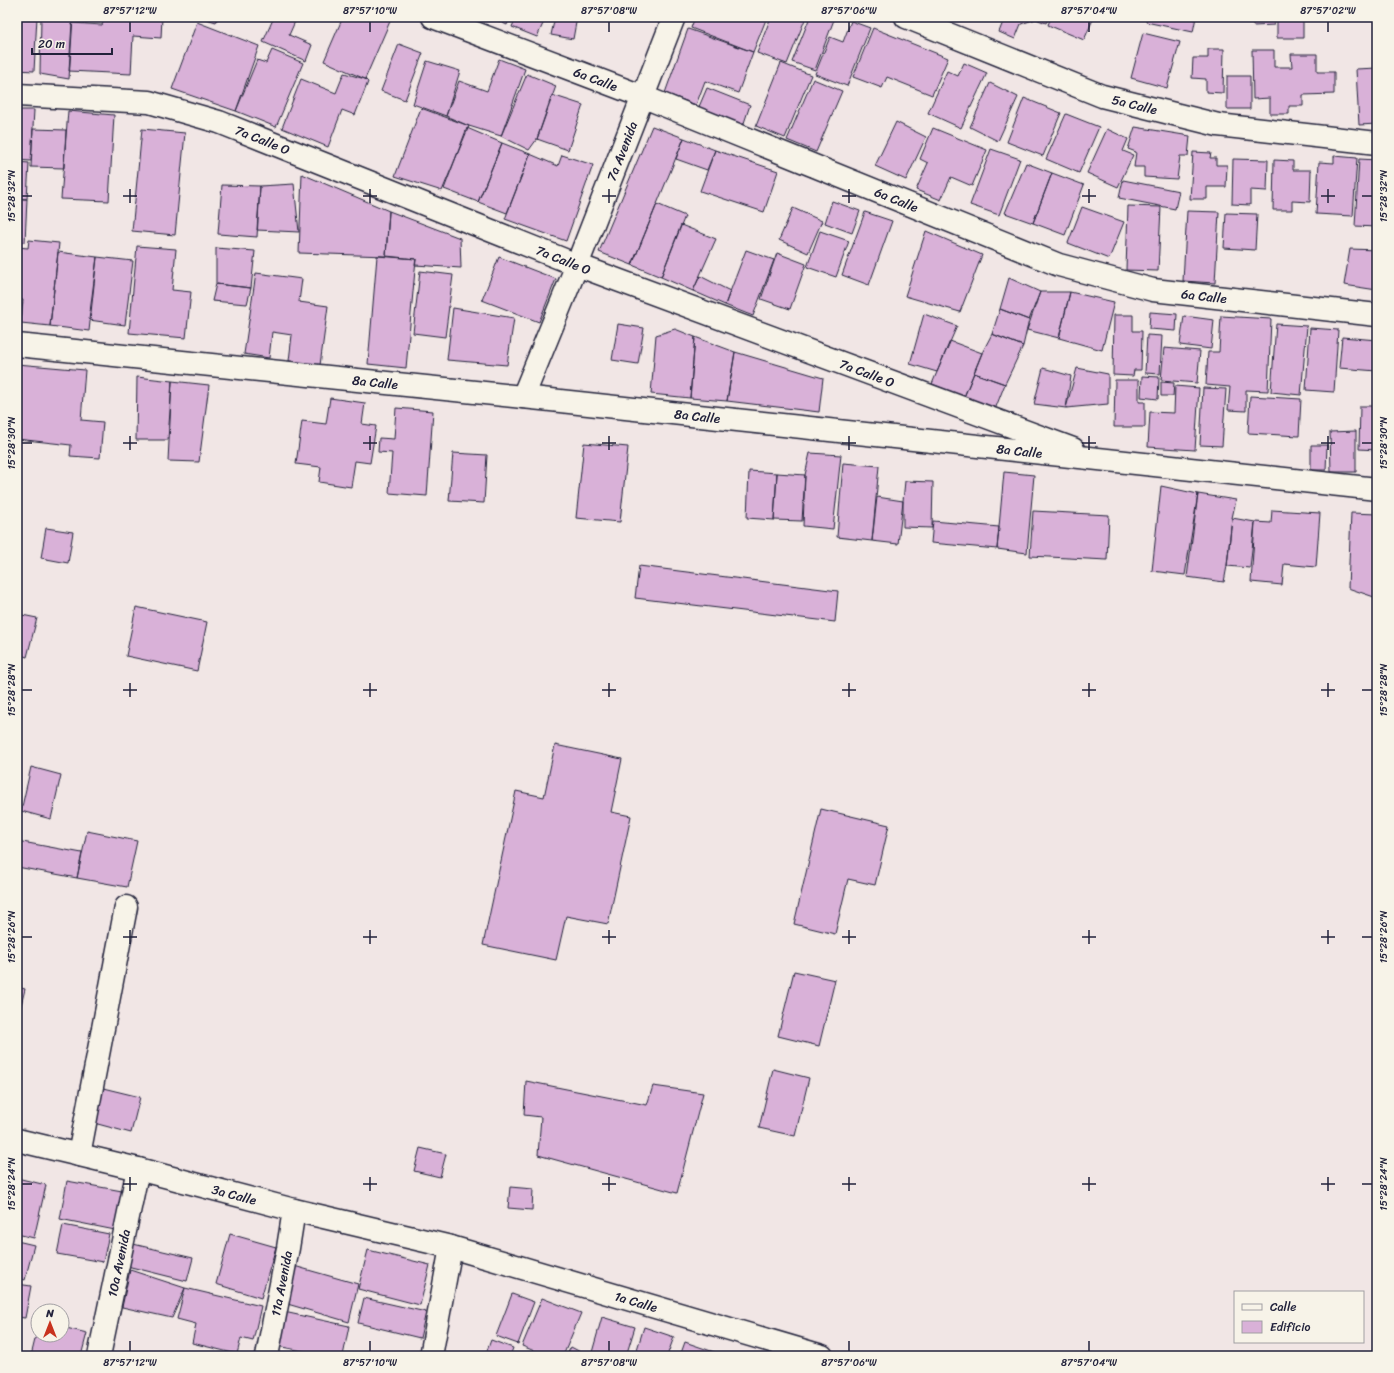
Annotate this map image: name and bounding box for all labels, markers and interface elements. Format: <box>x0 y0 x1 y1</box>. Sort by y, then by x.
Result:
text: 87°57'12"W <box>103 2 157 20</box>
text: 87°57'10"W <box>343 2 397 20</box>
text: 87°57'08"W <box>581 2 637 20</box>
text: 87°57'06"W <box>821 2 877 20</box>
text: 87°57'04"W <box>1061 2 1117 20</box>
text: 87°57'02"W <box>1300 2 1356 20</box>
scale bar <box>32 30 112 56</box>
text: 20 m <box>38 33 65 55</box>
street label: 6a Calle <box>570 60 621 98</box>
street label: 5a Calle <box>1109 87 1160 121</box>
street label: 7a Avenida <box>599 117 644 184</box>
street label: 7a Calle O <box>232 118 294 161</box>
text: 15°28'32"N <box>3 170 21 222</box>
text: 15°28'32"N <box>1375 170 1393 222</box>
street label: 6a Calle <box>871 180 922 218</box>
street label: 7a Calle O <box>533 238 594 281</box>
street label: 6a Calle <box>1180 282 1228 310</box>
street label: 7a Calle O <box>836 352 898 393</box>
street label: 8a Calle <box>351 368 399 396</box>
street label: 8a Calle <box>673 402 721 430</box>
text: 15°28'30"N <box>3 416 21 470</box>
text: 15°28'30"N <box>1375 416 1393 470</box>
street label: 8a Calle <box>995 437 1044 464</box>
text: 15°28'28"N <box>3 663 21 717</box>
text: 15°28'28"N <box>1375 663 1393 717</box>
text: 15°28'26"N <box>3 911 21 963</box>
text: 15°28'26"N <box>1375 911 1393 963</box>
text: 15°28'24"N <box>3 1157 21 1211</box>
text: 15°28'24"N <box>1375 1157 1393 1211</box>
street label: 3a Calle <box>209 1177 259 1211</box>
street label: 10a Avenida <box>100 1226 137 1299</box>
street label: 11a Avenida <box>264 1248 299 1318</box>
street label: 1a Calle <box>612 1284 660 1319</box>
legend <box>1234 1291 1364 1343</box>
text: Calle <box>1270 1296 1297 1318</box>
north arrow <box>30 1303 70 1343</box>
text: N <box>45 1304 54 1323</box>
text: Edificio <box>1270 1316 1310 1338</box>
text: 87°57'12"W <box>103 1354 157 1372</box>
text: 87°57'10"W <box>343 1354 397 1372</box>
text: 87°57'08"W <box>581 1354 637 1372</box>
text: 87°57'06"W <box>821 1354 877 1372</box>
text: 87°57'04"W <box>1061 1354 1117 1372</box>

